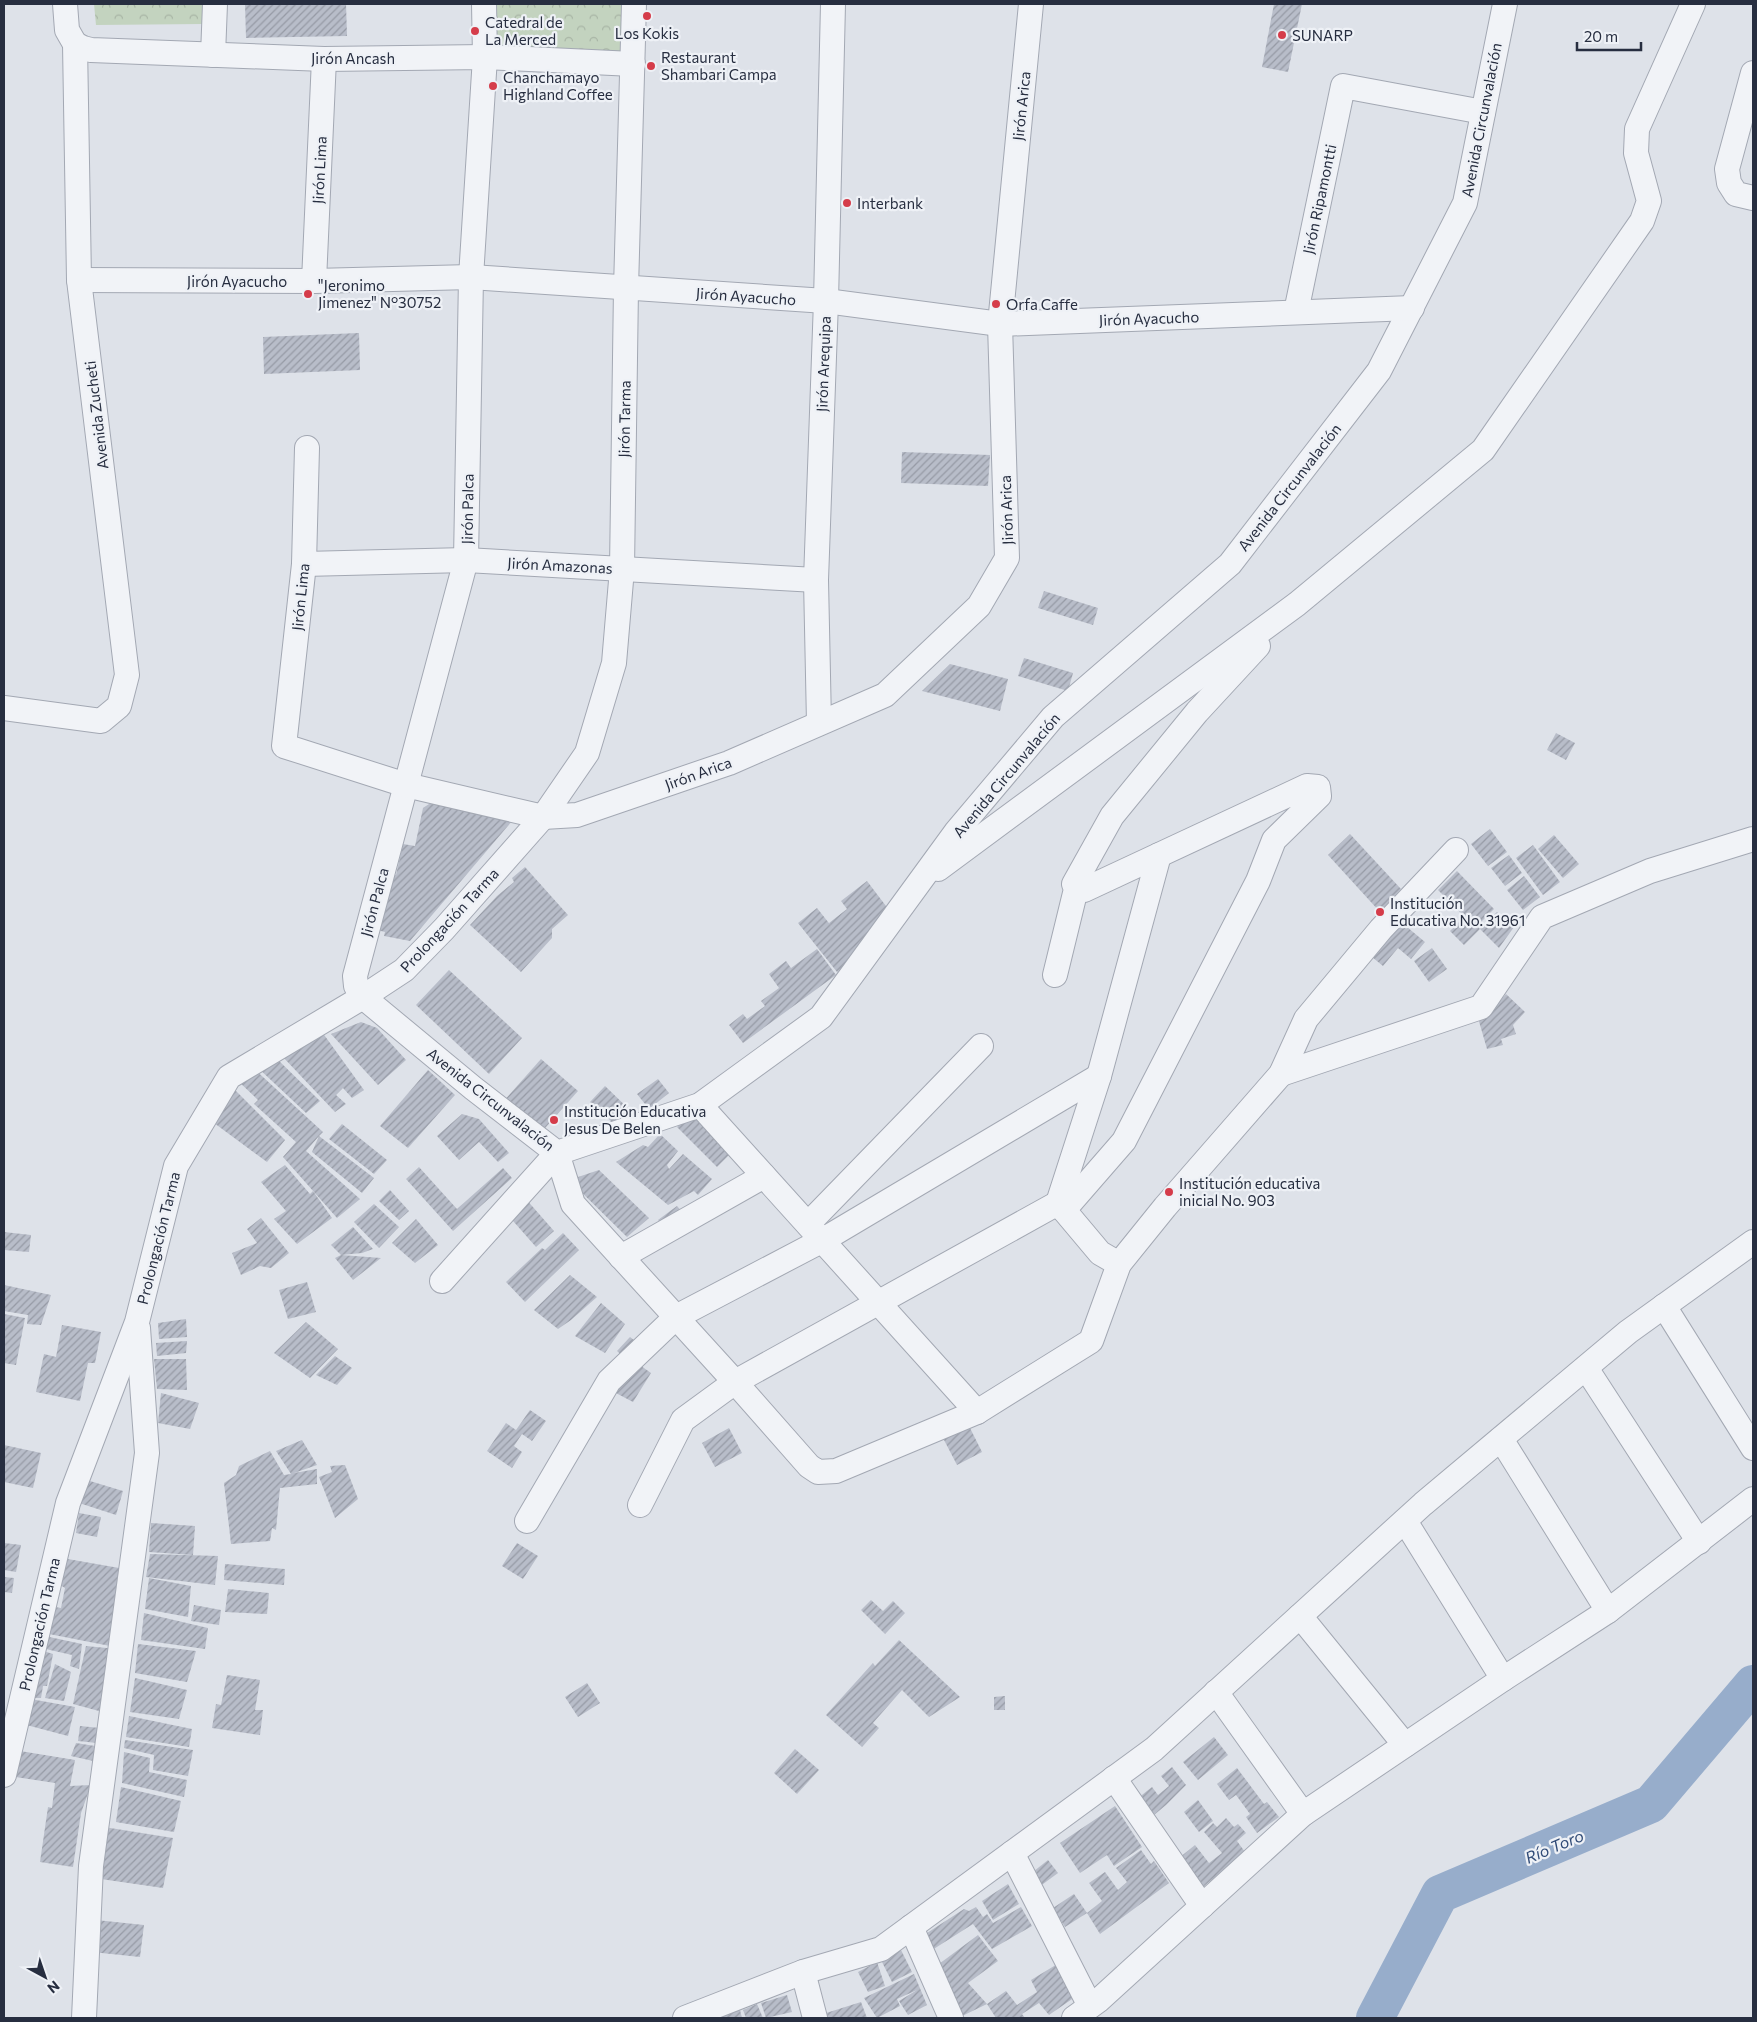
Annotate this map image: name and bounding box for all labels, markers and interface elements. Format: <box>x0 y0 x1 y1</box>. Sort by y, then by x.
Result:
marker: Los Kokis <box>641 10 653 22</box>
place label: Catedral de La Merced <box>485 13 563 48</box>
scale bar <box>1577 20 1641 52</box>
place label: Los Kokis <box>615 24 679 42</box>
marker: Catedral de La Merced <box>469 25 481 37</box>
place label: SUNARP <box>1292 26 1353 44</box>
text: 20 m <box>1584 27 1618 45</box>
marker: SUNARP <box>1276 29 1288 41</box>
street label: Avenida Circunvalación <box>1457 41 1505 199</box>
place label: Restaurant Shambari Campa <box>661 48 777 83</box>
street label: Jirón Ancash <box>311 49 395 67</box>
marker: Restaurant Shambari Campa <box>645 60 657 72</box>
place label: Chanchamayo Highland Coffee <box>503 68 613 103</box>
street label: Jirón Arica <box>1008 70 1034 142</box>
marker: Chanchamayo Highland Coffee <box>487 80 499 92</box>
street label: Jirón Lima <box>308 136 330 204</box>
street label: Jirón Ripamontti <box>1299 142 1339 256</box>
place label: Interbank <box>857 194 923 212</box>
marker: Interbank <box>841 197 853 209</box>
street label: Jirón Ayacucho <box>187 272 287 290</box>
place label: "Jeronimo Jimenez" N°30752 <box>318 276 441 311</box>
street label: Jirón Ayacucho <box>695 284 797 308</box>
marker: "Jeronimo Jimenez" N°30752 <box>302 288 314 300</box>
place label: Orfa Caffe <box>1006 295 1078 313</box>
marker: Orfa Caffe <box>990 298 1002 310</box>
street label: Jirón Ayacucho <box>1099 307 1200 329</box>
street label: Jirón Arequipa <box>812 316 834 412</box>
street label: Avenida Zucheti <box>80 360 112 470</box>
street label: Jirón Tarma <box>614 380 634 458</box>
street label: Avenida Circunvalación <box>1234 420 1344 554</box>
street label: Jirón Palca <box>457 473 477 545</box>
street label: Jirón Arica <box>996 475 1016 545</box>
street label: Jirón Amazonas <box>507 553 613 577</box>
street label: Jirón Lima <box>288 562 312 632</box>
street label: Avenida Circunvalación <box>949 709 1063 841</box>
street label: Jirón Arica <box>662 753 734 793</box>
street label: Prolongación Tarma <box>396 864 502 976</box>
street label: Jirón Palca <box>356 866 392 938</box>
place label: Institución Educativa No. 31961 <box>1390 894 1525 929</box>
marker: Institución Educativa No. 31961 <box>1374 906 1386 918</box>
street label: Avenida Circunvalación <box>424 1044 558 1154</box>
place label: Institución Educativa Jesus De Belen <box>564 1102 706 1137</box>
marker: Institución Educativa Jesus De Belen <box>548 1114 560 1126</box>
street label: Prolongación Tarma <box>133 1170 183 1306</box>
place label: Institución educativa inicial No. 903 <box>1179 1174 1320 1209</box>
marker: Institución educativa inicial No. 903 <box>1163 1186 1175 1198</box>
street label: Prolongación Tarma <box>15 1556 63 1692</box>
water label: Río Toro <box>1522 1825 1586 1867</box>
north arrow <box>20 1952 70 2002</box>
text: N <box>44 1977 63 1997</box>

